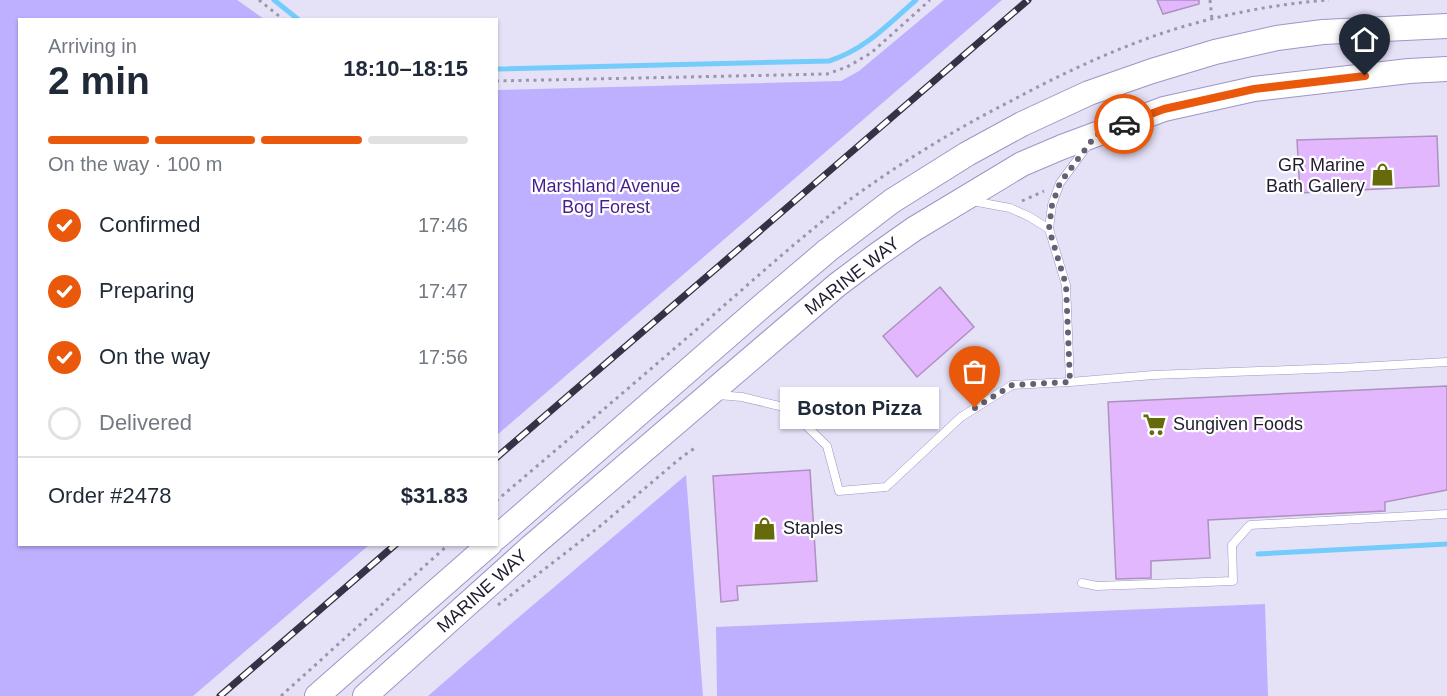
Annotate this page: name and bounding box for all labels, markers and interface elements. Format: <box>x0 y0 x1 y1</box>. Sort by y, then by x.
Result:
pin <box>1339 14 1390 76</box>
icon: home <box>1348 23 1381 56</box>
text: Arriving in <box>48 35 137 57</box>
text: 18:10–18:15 <box>343 56 468 81</box>
text: 2 min <box>48 59 150 102</box>
courier <box>1094 94 1154 154</box>
icon: car <box>1108 108 1141 141</box>
text: On the way · 100 m <box>48 153 223 175</box>
place label: GR Marine Bath Gallery <box>1266 155 1365 196</box>
shop icon: GR Marine Bath Gallery <box>1370 162 1396 188</box>
park label: Marshland Avenue Bog Forest <box>532 176 680 217</box>
icon: check <box>48 209 81 242</box>
text: Confirmed <box>99 212 200 237</box>
text: 17:46 <box>418 214 468 236</box>
street label: MARINE WAY <box>801 233 903 319</box>
icon: check <box>48 275 81 308</box>
text: Preparing <box>99 278 194 303</box>
text: 17:47 <box>418 280 468 302</box>
icon: check <box>48 341 81 374</box>
text: On the way <box>99 344 210 369</box>
text: 17:56 <box>418 346 468 368</box>
pin <box>949 346 1000 408</box>
icon: bag <box>958 355 991 388</box>
callout: Boston Pizza <box>780 387 939 429</box>
text: Boston Pizza <box>797 397 922 419</box>
text: Delivered <box>99 410 192 435</box>
supermarket icon: Sungiven Foods <box>1142 411 1168 437</box>
place label: Sungiven Foods <box>1173 414 1303 434</box>
text: Order #2478 <box>48 483 172 508</box>
text: $31.83 <box>401 483 468 508</box>
shop icon: Staples <box>752 515 778 541</box>
place label: Staples <box>783 518 843 538</box>
street label: MARINE WAY <box>433 545 531 637</box>

